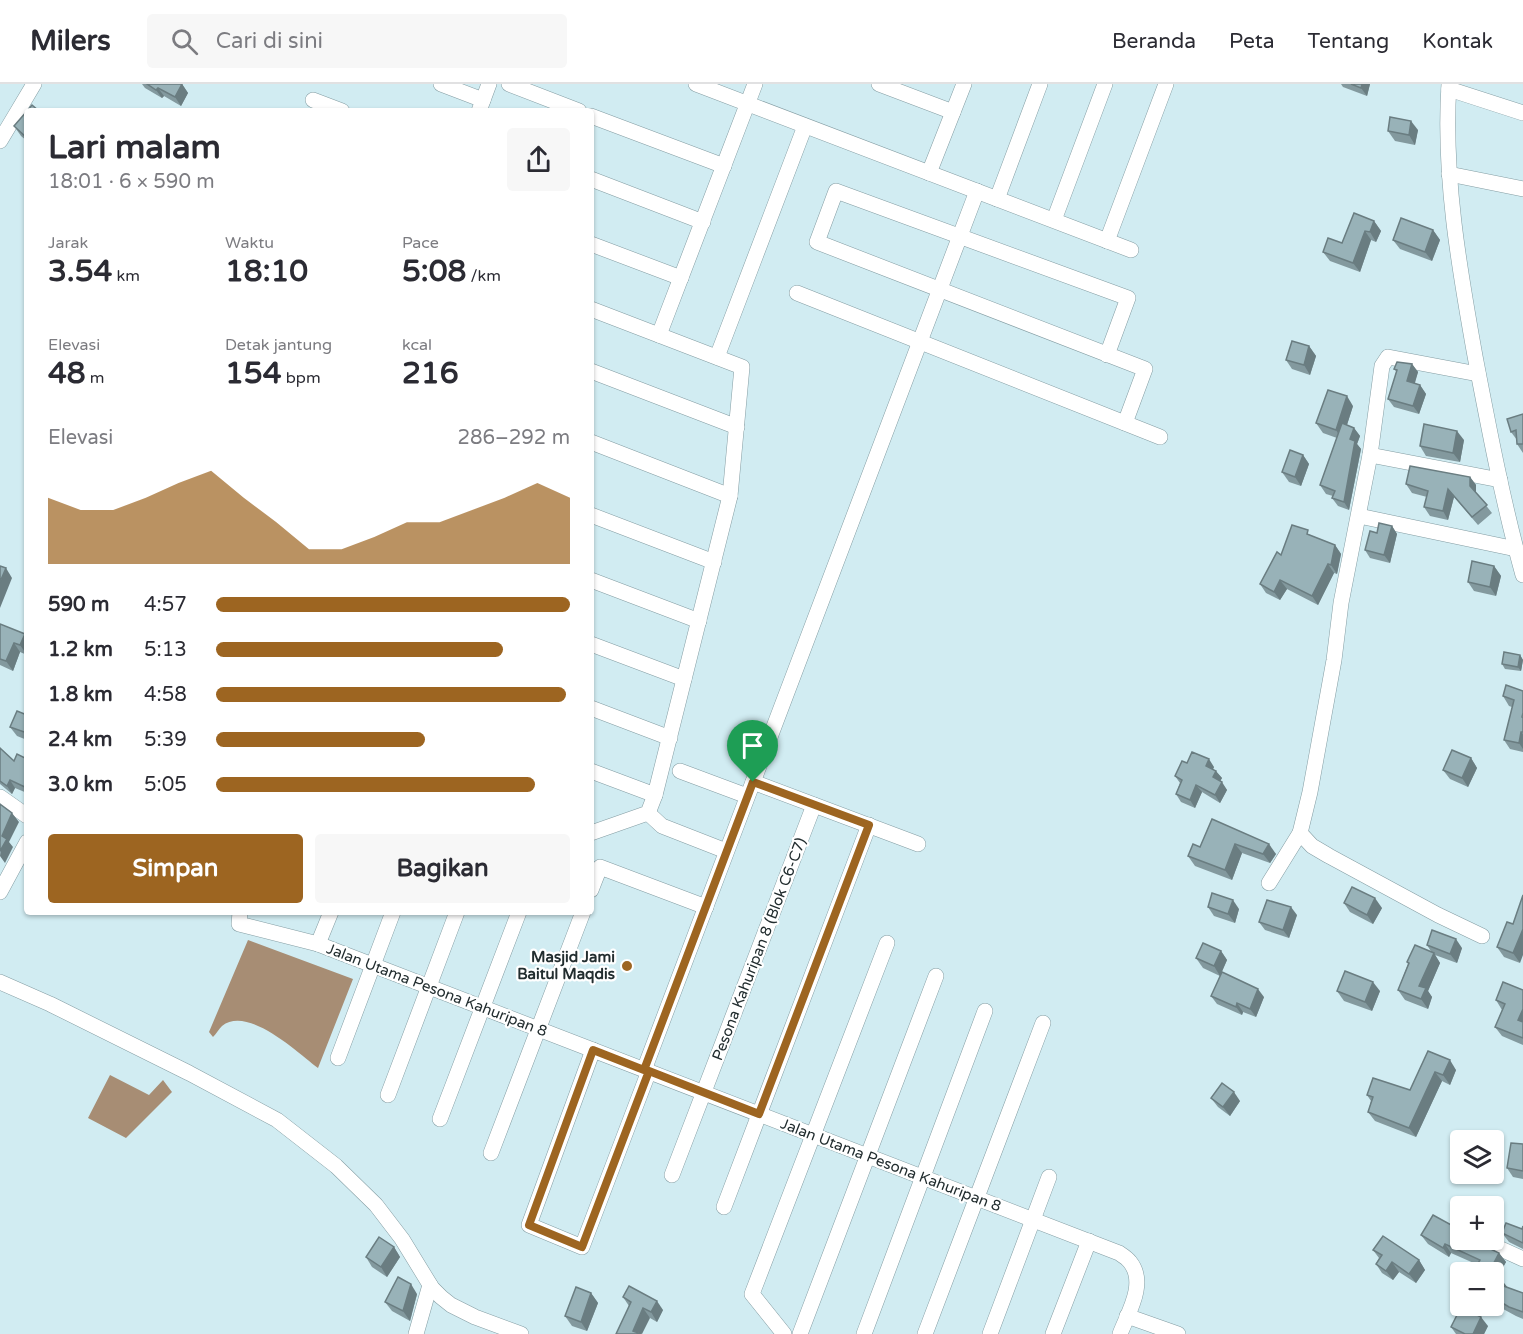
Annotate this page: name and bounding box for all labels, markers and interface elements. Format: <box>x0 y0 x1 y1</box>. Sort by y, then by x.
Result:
search box <box>147 14 567 68</box>
text: Milers <box>30 24 111 58</box>
icon: search <box>168 25 201 58</box>
text: Cari di sini <box>216 28 323 54</box>
text: Beranda <box>1112 29 1196 54</box>
text: Peta <box>1229 29 1275 54</box>
text: Tentang <box>1308 29 1389 54</box>
text: Kontak <box>1422 29 1493 54</box>
text: Lari malam <box>48 128 221 167</box>
button: share <box>507 128 570 191</box>
text: 18:01 · 6 × 590 m <box>48 170 215 194</box>
text: Jarak <box>48 233 88 253</box>
text: Waktu <box>225 233 274 253</box>
text: Pace <box>402 233 439 253</box>
text: 3.54 <box>48 253 112 290</box>
text: 18:10 <box>225 253 308 290</box>
text: 5:08 <box>402 253 466 290</box>
text: km <box>112 266 140 286</box>
text: /km <box>466 266 501 286</box>
text: Elevasi <box>48 335 100 355</box>
text: Detak jantung <box>225 335 332 355</box>
text: kcal <box>402 335 432 355</box>
text: 48 <box>48 355 86 392</box>
text: 154 <box>225 355 282 392</box>
text: 216 <box>402 355 459 392</box>
text: m <box>86 368 105 388</box>
text: bpm <box>282 368 321 388</box>
text: Elevasi <box>48 426 113 450</box>
text: 286–292 m <box>457 426 570 450</box>
text: 590 m <box>48 593 109 617</box>
text: 4:57 <box>144 593 187 617</box>
text: 1.2 km <box>48 638 113 662</box>
text: 5:13 <box>144 638 187 662</box>
text: 1.8 km <box>48 683 113 707</box>
text: 4:58 <box>144 683 187 707</box>
pin <box>727 720 778 782</box>
text: 2.4 km <box>48 728 112 752</box>
text: 5:39 <box>144 728 187 752</box>
icon: arrive <box>736 729 769 762</box>
text: 3.0 km <box>48 773 113 797</box>
text: 5:05 <box>144 773 187 797</box>
button: Simpan <box>48 834 303 903</box>
button: Bagikan <box>315 834 570 903</box>
street label: Pesona Kahuripan 8 (Blok C6-C7) <box>708 835 810 1063</box>
street label: Jalan Utama Pesona Kahuripan 8 <box>324 940 550 1040</box>
place label: Masjid Jami Baitul Maqdis <box>517 948 615 984</box>
marker: Masjid Jami Baitul Maqdis <box>620 959 634 973</box>
street label: Jalan Utama Pesona Kahuripan 8 <box>778 1115 1004 1215</box>
map controls <box>1450 1130 1504 1316</box>
button: layers <box>1450 1130 1504 1184</box>
button: + <box>1450 1196 1504 1250</box>
button: − <box>1450 1262 1504 1316</box>

